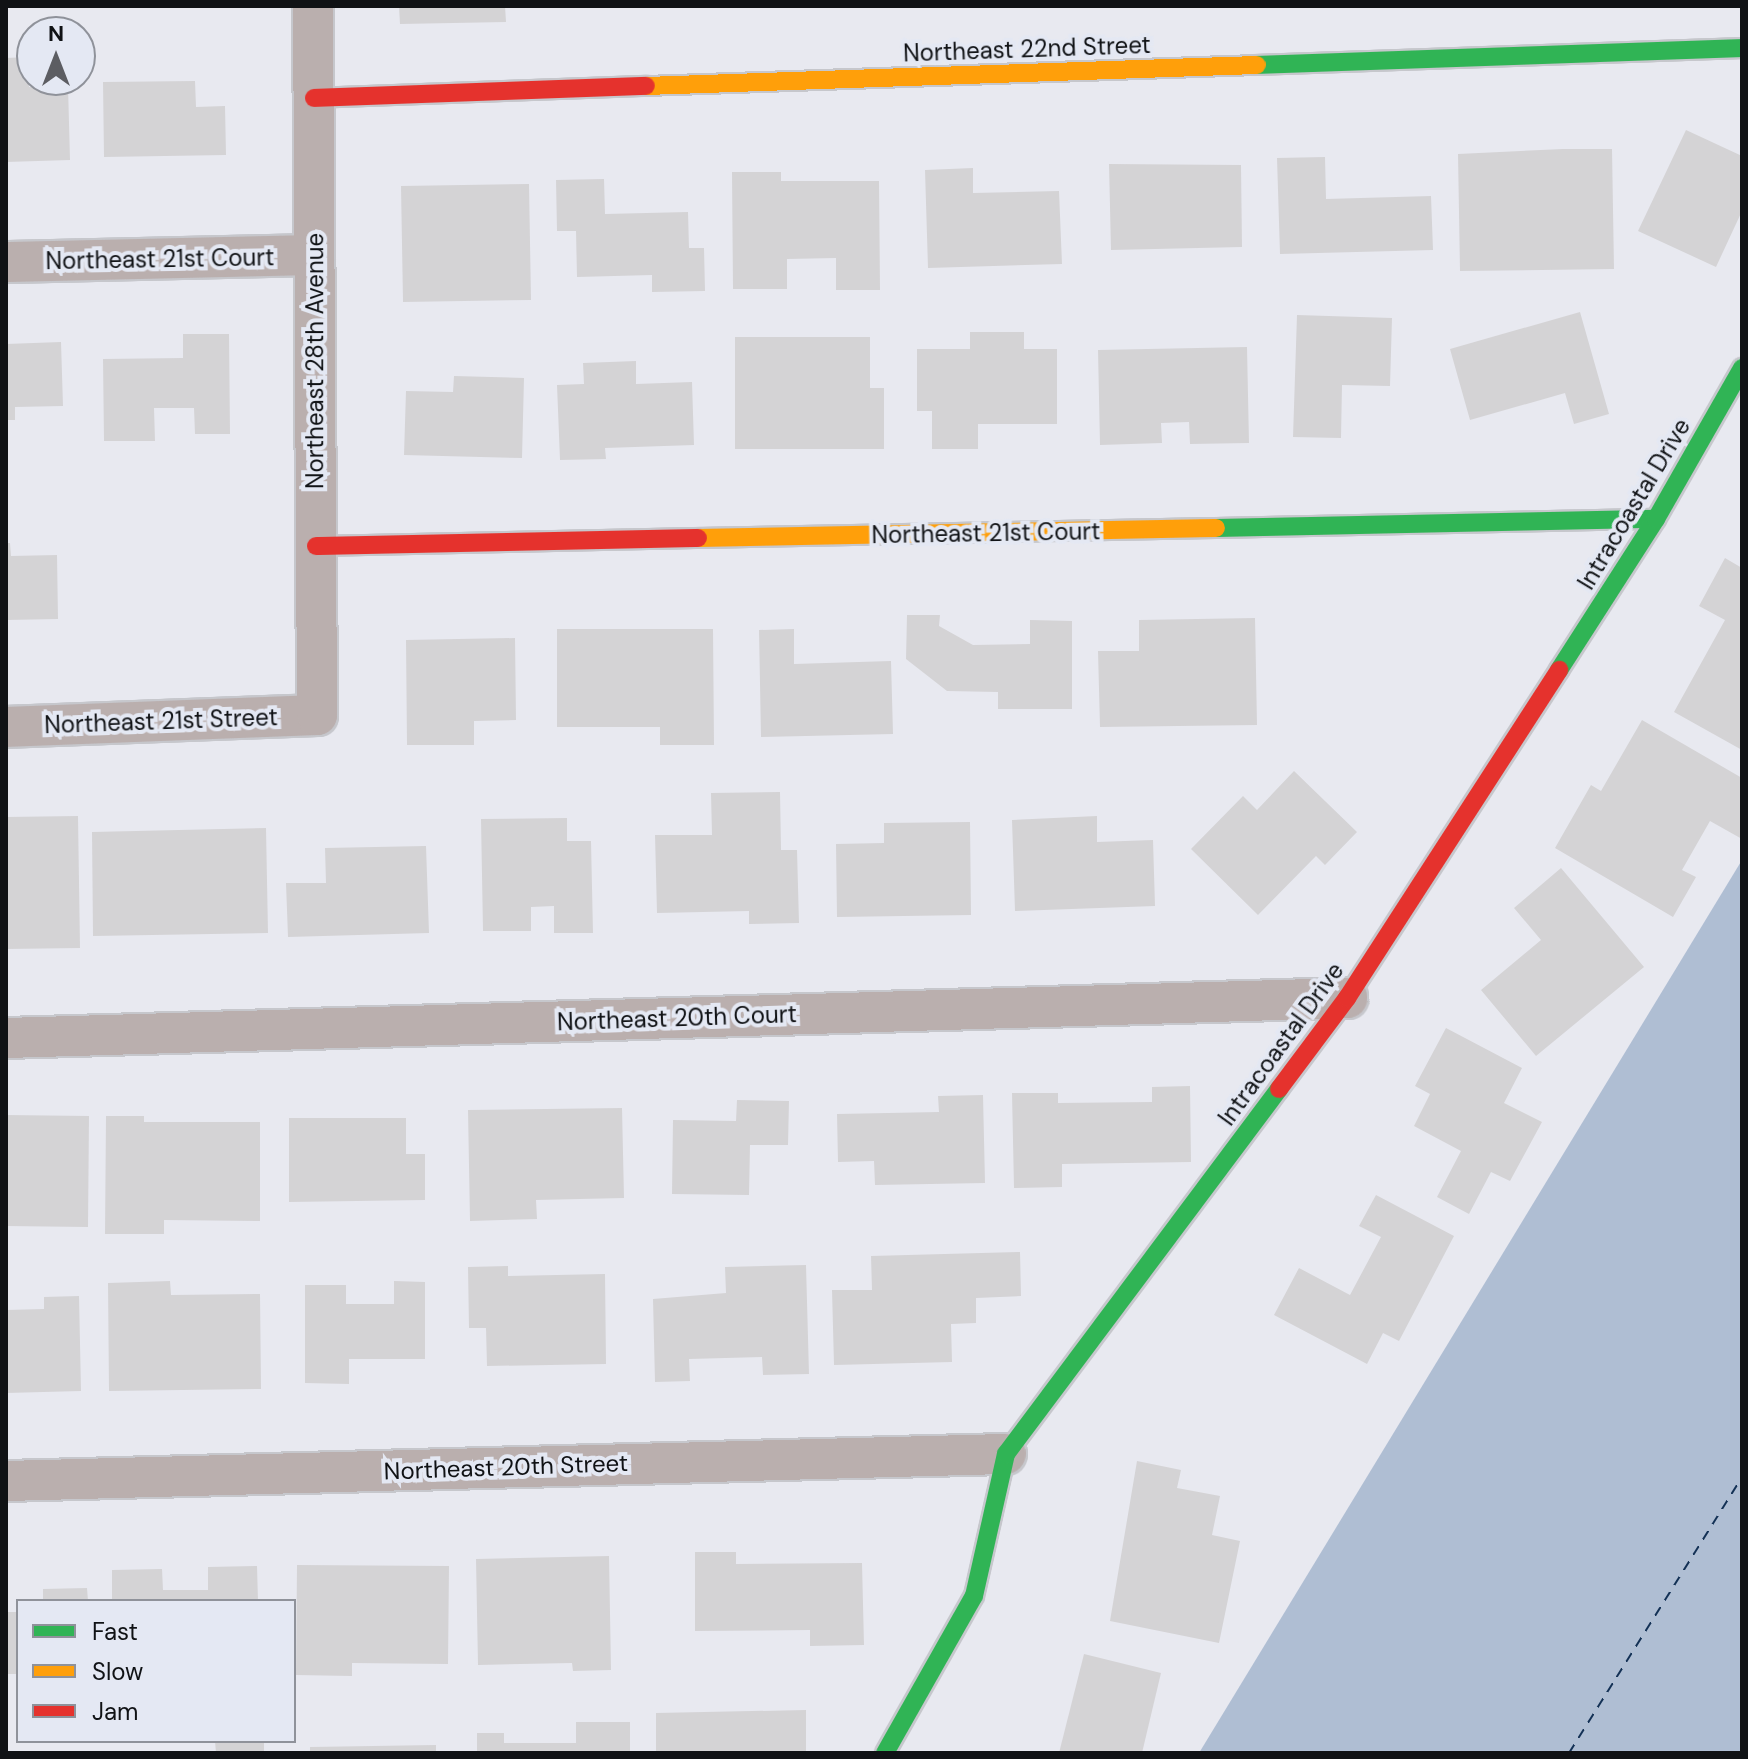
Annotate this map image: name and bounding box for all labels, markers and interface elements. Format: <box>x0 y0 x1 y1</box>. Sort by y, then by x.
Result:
north arrow <box>16 16 96 96</box>
text: N <box>48 19 64 48</box>
street label: Northeast 22nd Street <box>903 30 1151 68</box>
street label: Northeast 28th Avenue <box>301 233 329 489</box>
street label: Northeast 21st Court <box>45 243 275 275</box>
street label: Intracoastal Drive <box>1572 413 1696 595</box>
street label: Northeast 21st Court <box>871 517 1101 549</box>
street label: Northeast 21st Street <box>44 703 278 739</box>
street label: Intracoastal Drive <box>1212 957 1350 1131</box>
street label: Northeast 20th Court <box>557 999 797 1037</box>
street label: Northeast 20th Street <box>383 1448 629 1486</box>
legend <box>16 1599 296 1743</box>
text: Fast <box>92 1616 138 1647</box>
text: Slow <box>92 1656 143 1687</box>
text: Jam <box>92 1696 138 1727</box>

